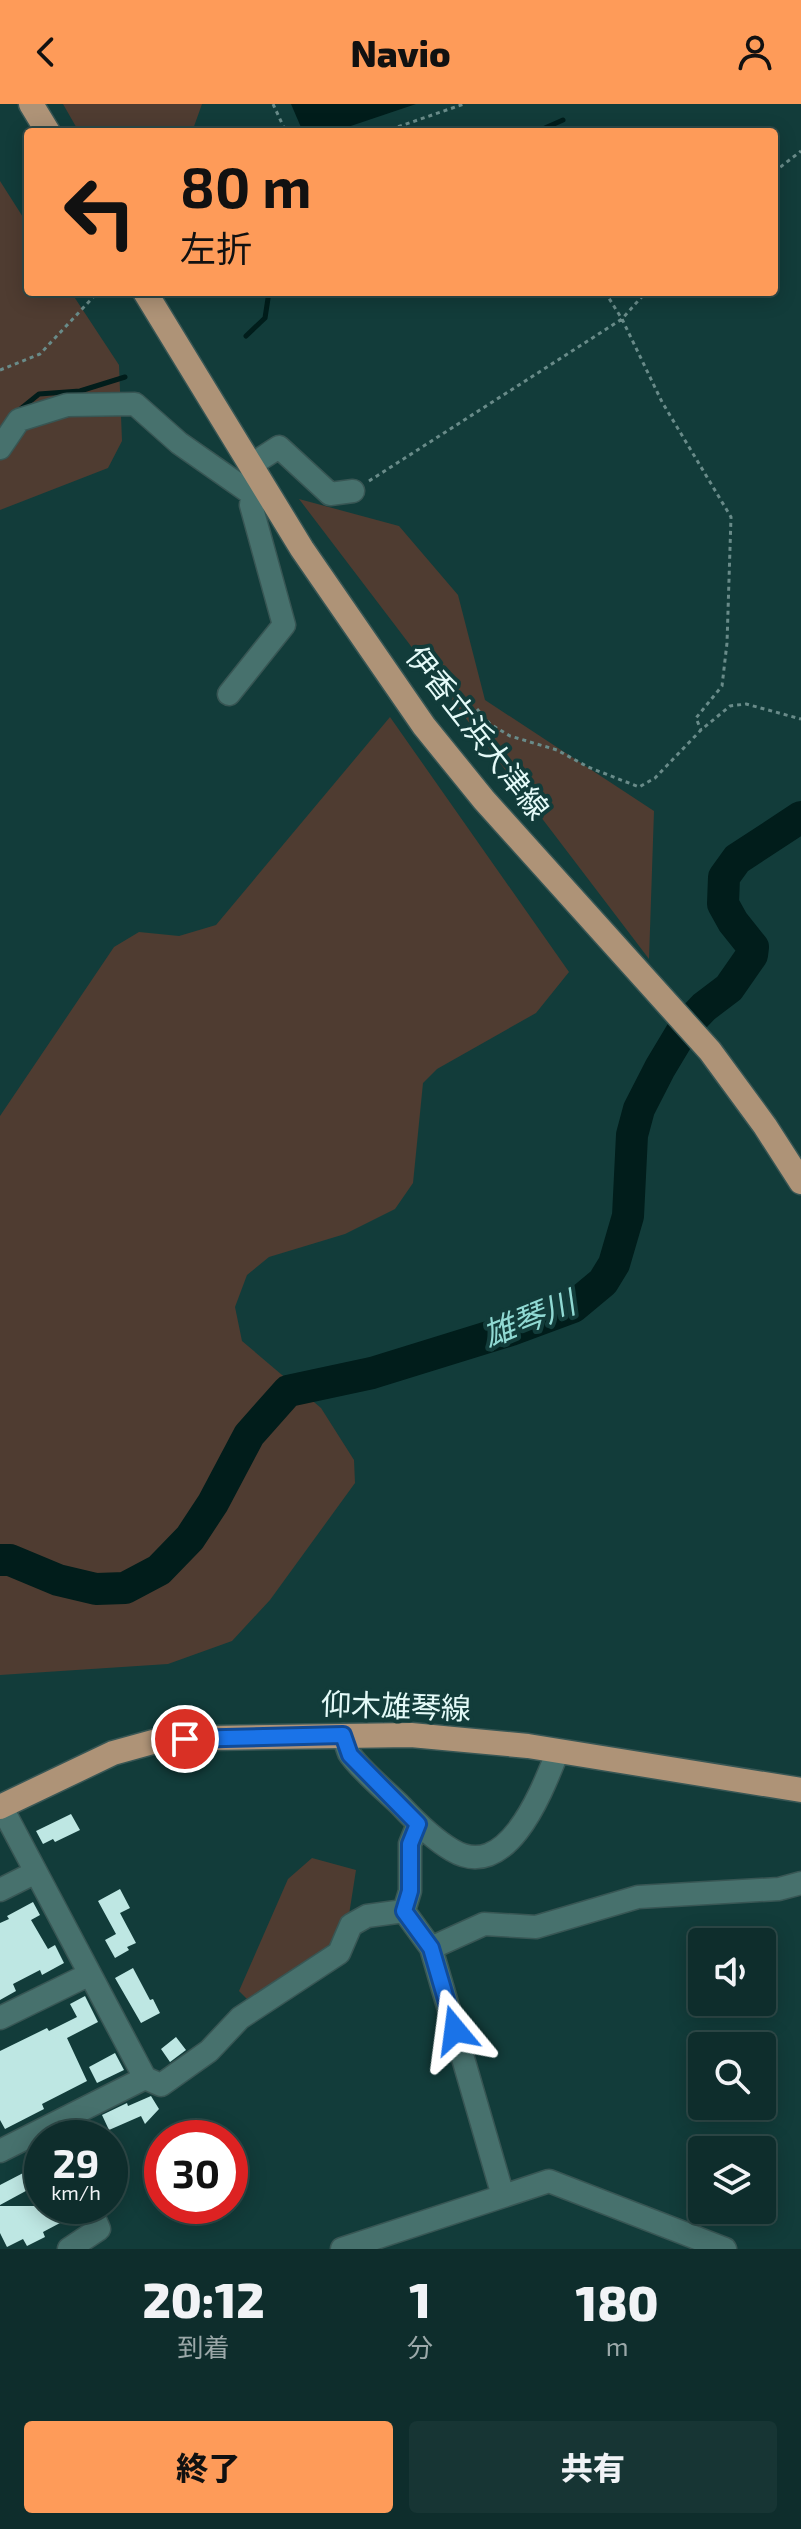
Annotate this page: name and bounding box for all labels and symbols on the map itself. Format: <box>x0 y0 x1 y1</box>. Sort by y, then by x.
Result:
street label: 伊香立浜大津線 <box>400 638 557 826</box>
water label: 雄琴川 <box>477 1280 583 1353</box>
street label: 仰木雄琴線 <box>320 1684 472 1726</box>
pin <box>151 1705 219 1773</box>
position arrow <box>413 1988 497 2072</box>
speed limit sign: 30 <box>144 2120 248 2224</box>

